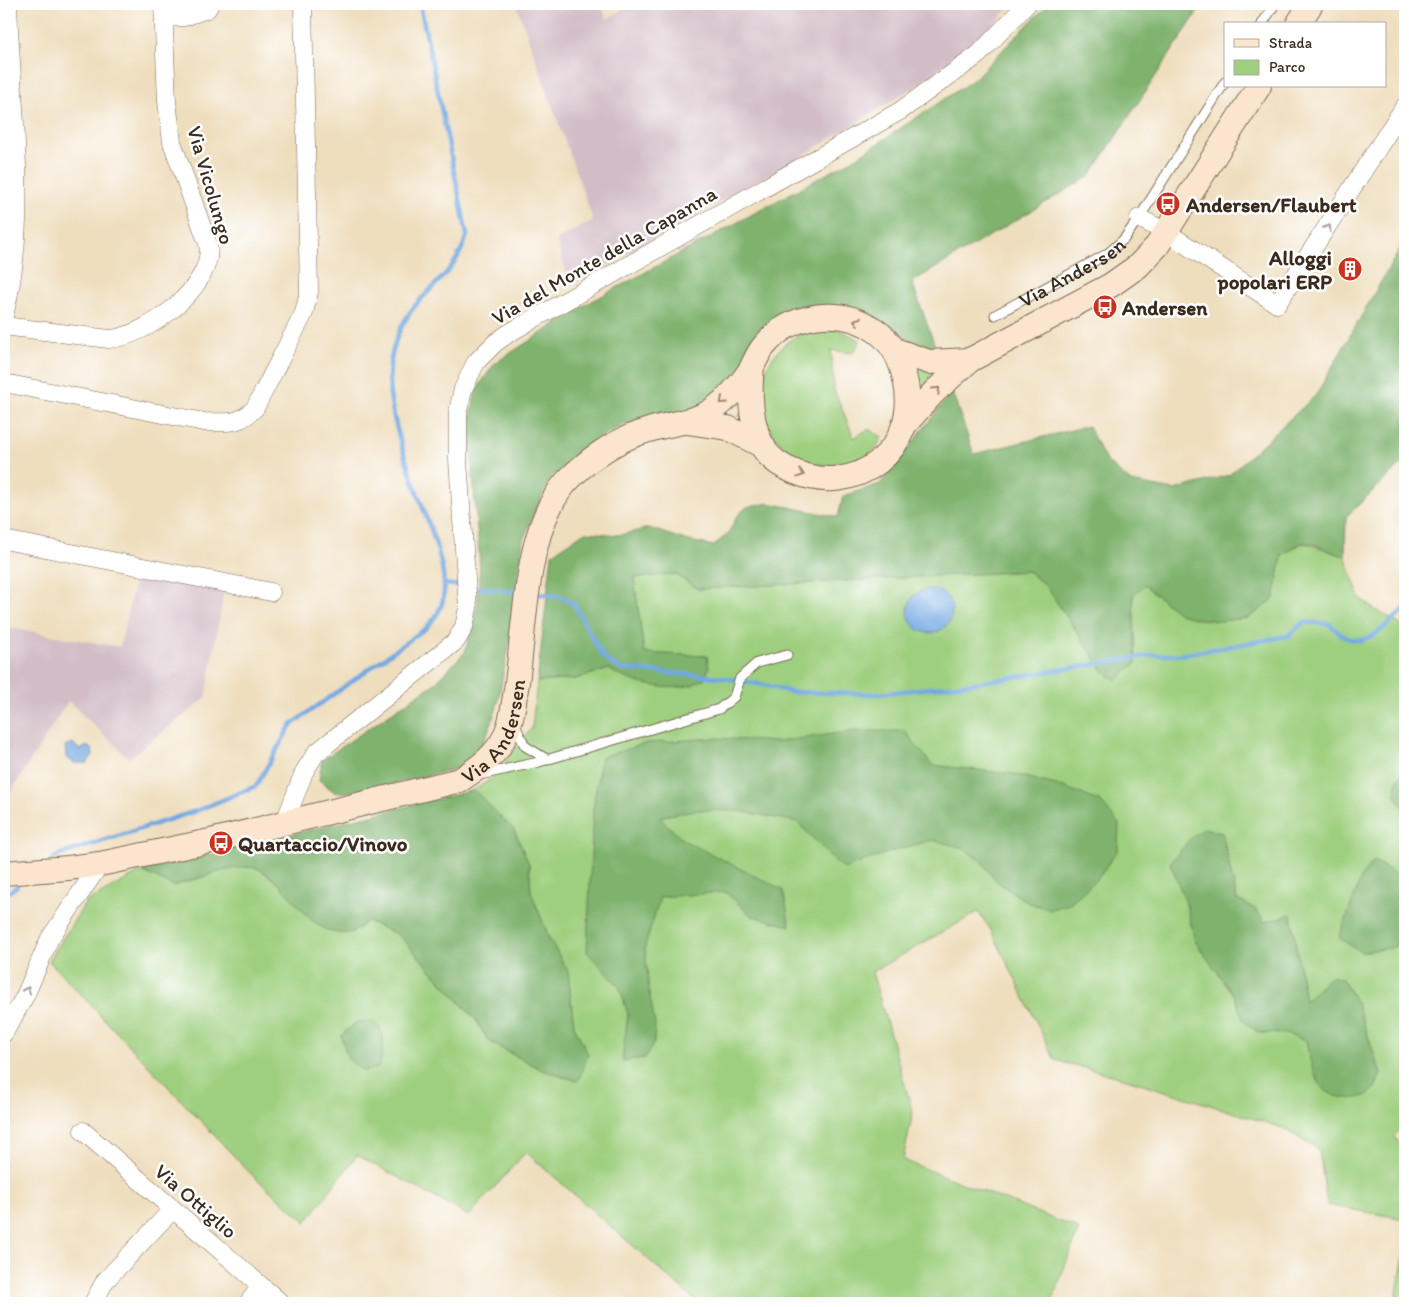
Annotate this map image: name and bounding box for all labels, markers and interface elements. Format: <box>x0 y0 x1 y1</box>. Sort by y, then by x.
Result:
legend <box>1224 22 1386 88</box>
text: Strada <box>1269 34 1313 52</box>
text: Parco <box>1269 58 1305 76</box>
street label: Via Vicolungo <box>182 123 240 247</box>
street label: Via del Monte della Capanna <box>487 180 721 330</box>
bus stop icon: Andersen/Flaubert <box>1155 191 1181 217</box>
place label: Andersen/Flaubert <box>1185 192 1357 217</box>
one-way arrow <box>1321 224 1331 233</box>
street label: Via Andersen <box>1014 232 1130 312</box>
place label: Alloggi popolari ERP <box>1217 245 1332 295</box>
building icon: Alloggi popolari ERP <box>1337 256 1363 282</box>
bus stop icon: Andersen <box>1092 294 1118 320</box>
place label: Andersen <box>1121 295 1208 320</box>
one-way arrow <box>853 317 862 327</box>
one-way arrow <box>931 387 940 396</box>
one-way arrow <box>720 395 729 404</box>
one-way arrow <box>796 468 805 478</box>
street label: Via Andersen <box>456 678 530 788</box>
bus stop icon: Quartaccio/Vinovo <box>208 830 234 856</box>
place label: Quartaccio/Vinovo <box>238 831 408 856</box>
one-way arrow <box>21 986 32 995</box>
street label: Via Ottiglio <box>150 1158 242 1244</box>

